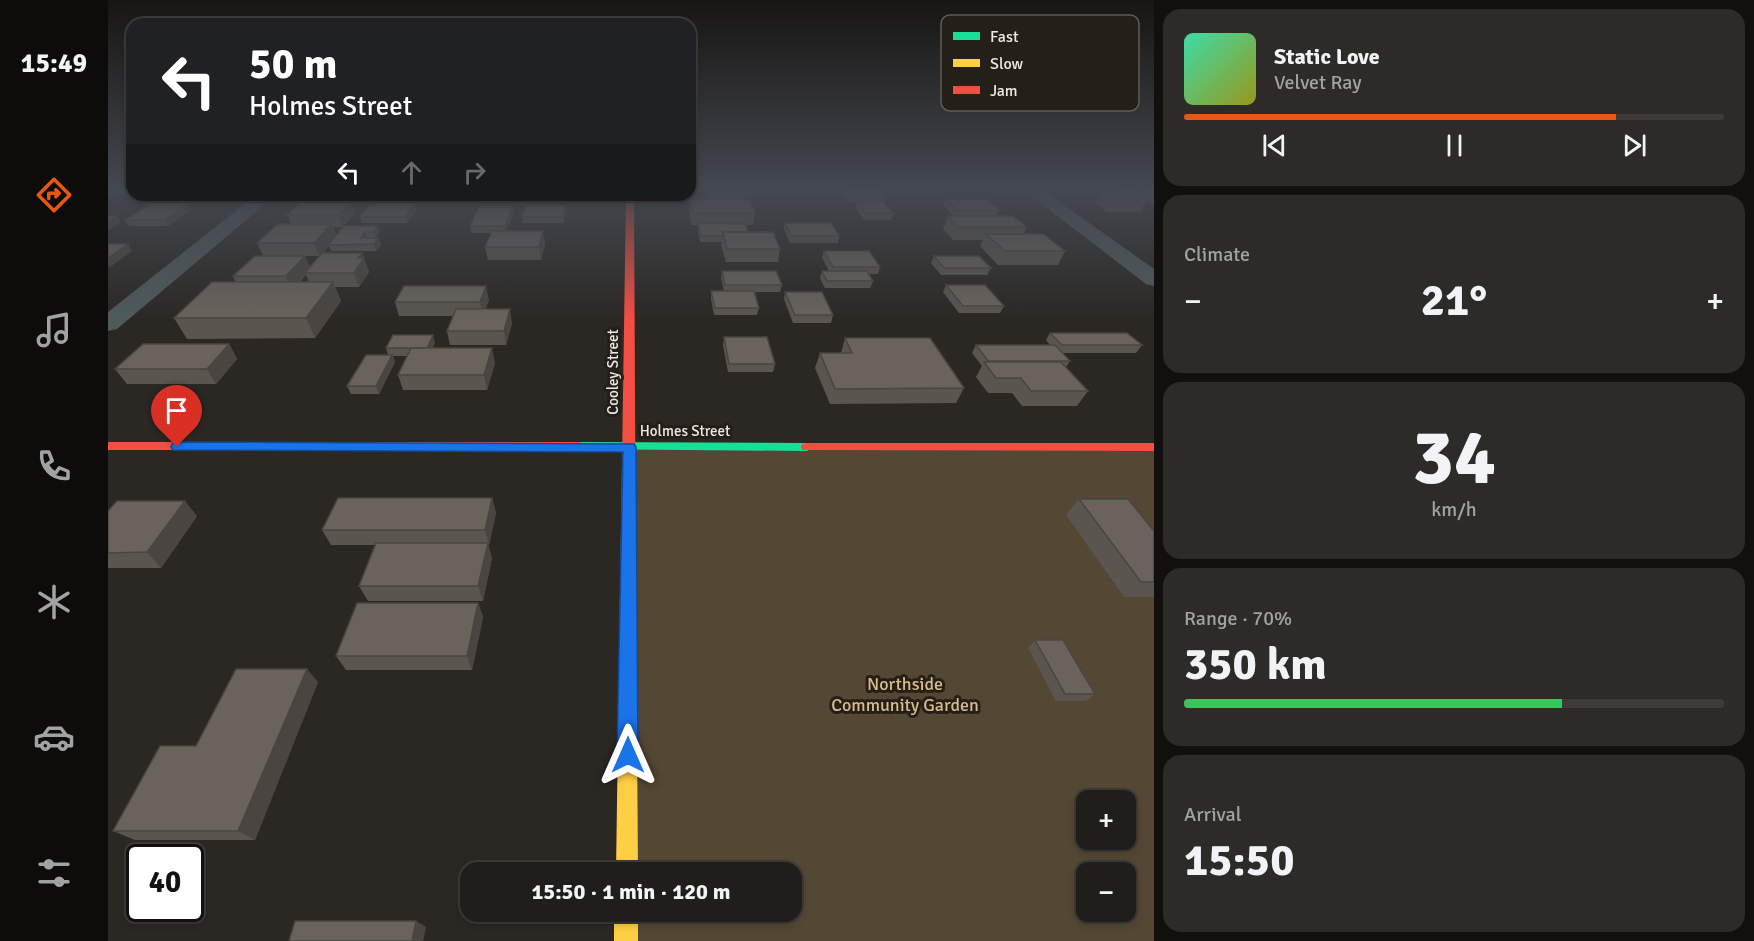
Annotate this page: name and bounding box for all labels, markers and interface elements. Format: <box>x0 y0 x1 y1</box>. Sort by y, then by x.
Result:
legend <box>941 15 1139 111</box>
text: Fast <box>990 27 1019 47</box>
text: 50 m <box>249 39 338 90</box>
icon: left <box>150 42 228 120</box>
text: Static Love <box>1274 43 1380 70</box>
text: 15:49 <box>21 47 87 80</box>
text: Slow <box>990 54 1024 74</box>
text: Velvet Ray <box>1274 70 1362 95</box>
text: Jam <box>990 81 1018 101</box>
text: Holmes Street <box>249 90 412 123</box>
icon: previous <box>1258 129 1291 162</box>
icon: pause <box>1438 129 1471 162</box>
icon: next <box>1618 129 1651 162</box>
icon: left <box>332 156 365 189</box>
icon: ahead <box>395 156 428 189</box>
icon: right <box>458 156 491 189</box>
icon: directions <box>33 174 75 216</box>
text: Climate <box>1184 242 1250 267</box>
text: 21° <box>1421 273 1487 328</box>
text: − <box>1184 281 1202 322</box>
text: + <box>1706 281 1724 322</box>
icon: music <box>33 309 75 351</box>
street label: Cooley Street <box>604 329 622 415</box>
pin <box>151 385 202 447</box>
icon: arrive <box>160 394 193 427</box>
text: 34 <box>1412 410 1496 506</box>
street label: Holmes Street <box>640 422 730 440</box>
icon: phone <box>33 445 75 487</box>
text: km/h <box>1431 497 1477 522</box>
icon: climate <box>33 581 75 623</box>
text: Range · 70% <box>1184 606 1292 631</box>
text: 350 km <box>1184 637 1327 692</box>
park label: Northside Community Garden <box>831 673 979 716</box>
icon: car <box>33 716 75 758</box>
position arrow <box>596 723 660 787</box>
map controls <box>1076 790 1136 922</box>
button: + <box>1076 790 1136 850</box>
text: Arrival <box>1184 802 1242 827</box>
text: 15:50 <box>1184 833 1294 888</box>
speed limit sign: 40 <box>126 844 204 922</box>
icon: filters <box>33 852 75 894</box>
button: − <box>1076 862 1136 922</box>
text: 15:50 · 1 min · 120 m <box>531 878 731 905</box>

